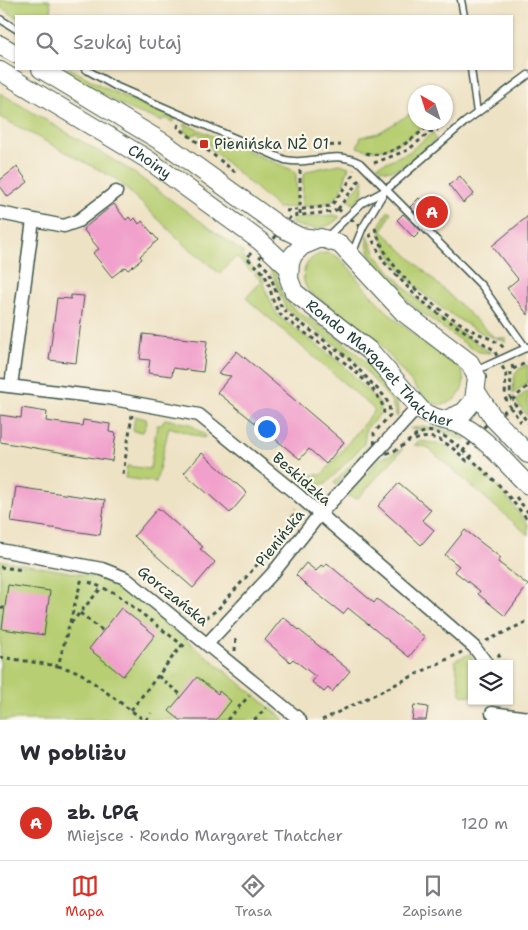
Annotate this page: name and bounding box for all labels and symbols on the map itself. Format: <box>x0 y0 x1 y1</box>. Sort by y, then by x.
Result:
north arrow <box>408 85 453 130</box>
place label: Pienińska NŻ 01 <box>214 134 329 154</box>
marker: Pienińska NŻ 01 <box>198 138 210 150</box>
street label: Choiny <box>124 140 176 184</box>
pin: A <box>416 193 448 231</box>
street label: Rondo Margaret Thatcher <box>302 295 455 432</box>
your location <box>254 416 280 442</box>
street label: Beskidzka <box>268 448 336 511</box>
street label: Pienińska <box>251 505 310 571</box>
street label: Gorczańska <box>133 561 213 631</box>

